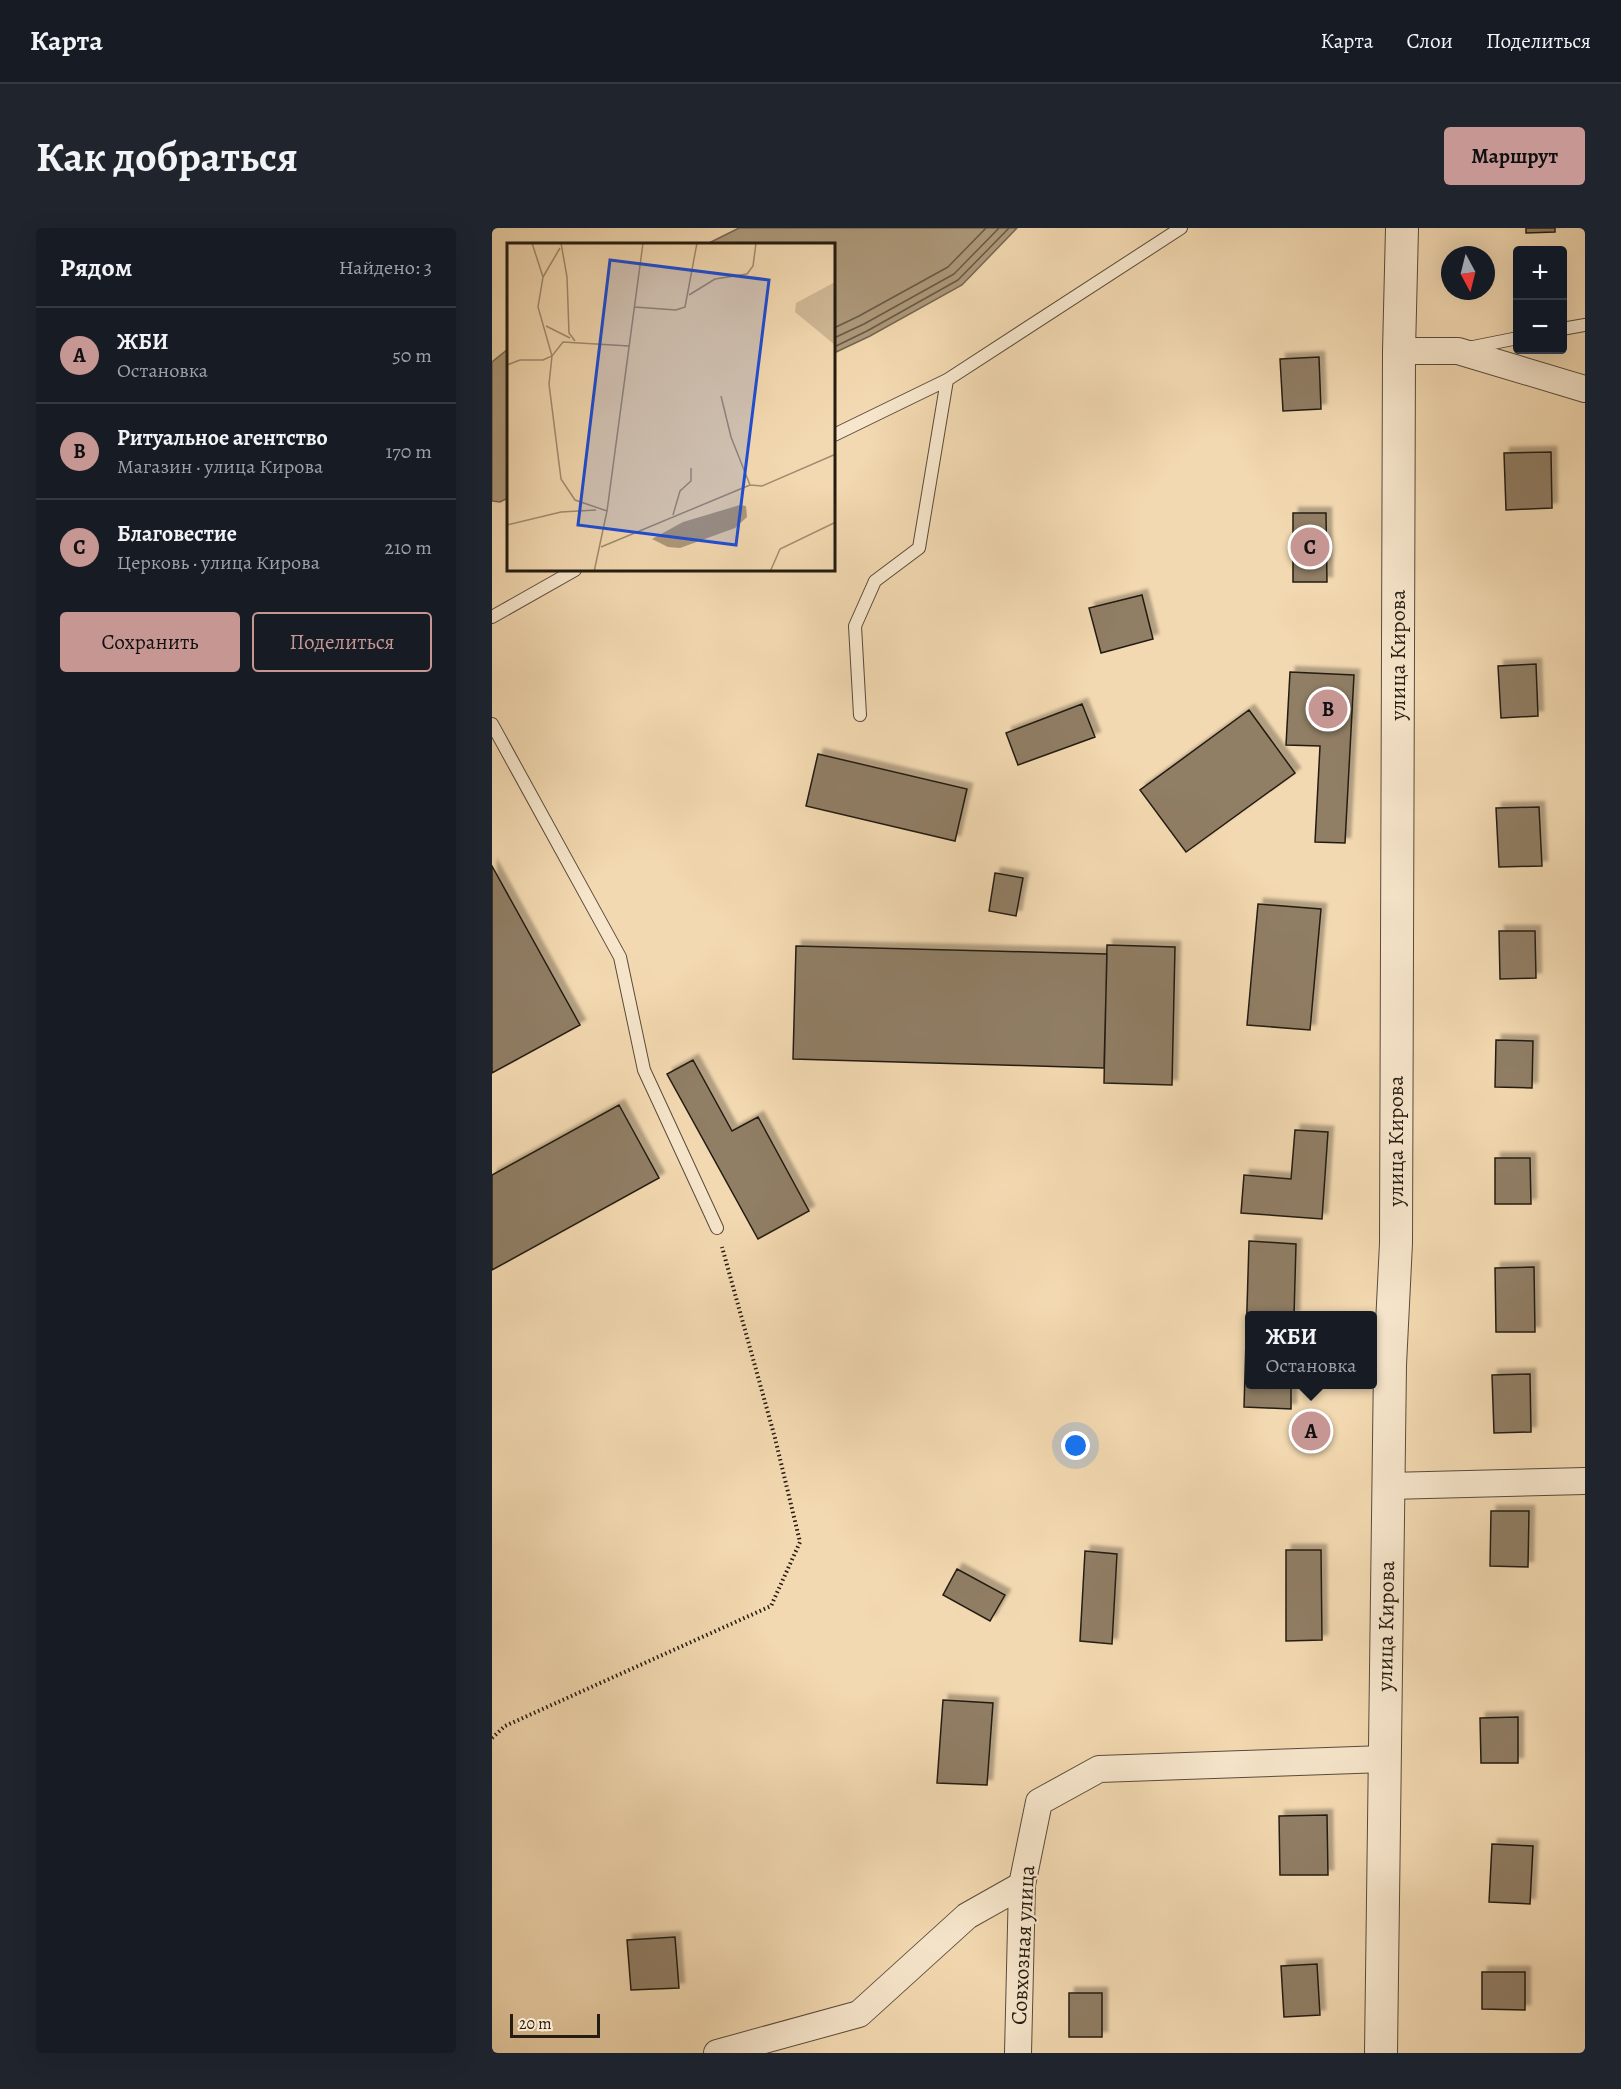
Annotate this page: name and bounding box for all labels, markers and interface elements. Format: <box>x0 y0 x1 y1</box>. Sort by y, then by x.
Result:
text: Карта <box>30 22 103 60</box>
text: Карта <box>1320 27 1373 55</box>
text: Слои <box>1406 27 1453 55</box>
text: Поделиться <box>1486 27 1591 55</box>
button: Маршрут <box>1444 127 1585 185</box>
text: Как добраться <box>36 128 298 185</box>
inset map <box>507 243 836 572</box>
north arrow <box>1441 246 1495 300</box>
map controls <box>1513 246 1567 354</box>
button: + <box>1513 246 1567 300</box>
text: Рядом <box>60 250 132 285</box>
text: Найдено: 3 <box>339 254 432 281</box>
button: − <box>1513 300 1567 354</box>
text: ЖБИ <box>117 327 169 357</box>
text: A <box>73 342 86 369</box>
text: 50 m <box>392 342 432 369</box>
text: Остановка <box>117 357 208 384</box>
text: Ритуальное агентство <box>117 423 328 453</box>
text: B <box>73 438 86 465</box>
text: 170 m <box>386 438 432 465</box>
text: Магазин · улица Кирова <box>117 453 323 480</box>
text: Благовестие <box>117 519 237 549</box>
pin: C <box>1290 524 1330 570</box>
text: C <box>73 534 86 561</box>
text: 210 m <box>384 534 432 561</box>
text: Церковь · улица Кирова <box>117 549 320 576</box>
street label: улица Кирова <box>1383 589 1413 721</box>
button: Сохранить <box>60 612 240 672</box>
button: Поделиться <box>252 612 432 672</box>
pin: B <box>1308 686 1348 732</box>
street label: улица Кирова <box>1381 1075 1411 1207</box>
popup <box>1245 1311 1377 1389</box>
text: ЖБИ <box>1265 1322 1317 1352</box>
text: Остановка <box>1265 1352 1357 1379</box>
pin: A <box>1292 1408 1330 1454</box>
your location <box>1061 1431 1090 1460</box>
street label: улица Кирова <box>1370 1560 1402 1693</box>
street label: Совхозная улица <box>1004 1864 1042 2026</box>
scale bar <box>510 2011 600 2038</box>
text: 20 m <box>519 2013 552 2035</box>

